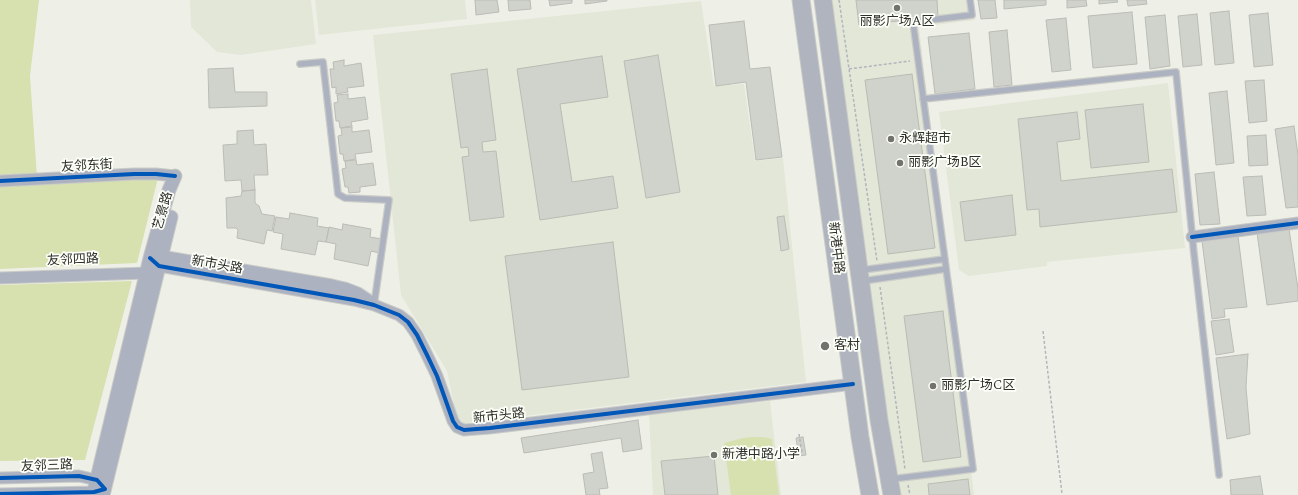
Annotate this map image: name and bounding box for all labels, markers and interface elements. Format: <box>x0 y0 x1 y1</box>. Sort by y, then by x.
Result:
marker: 丽影广场A区 <box>892 3 902 13</box>
place label: 丽影广场A区 <box>860 14 934 30</box>
place label: 永辉超市 <box>899 131 951 147</box>
marker: 永辉超市 <box>886 134 896 144</box>
place label: 丽影广场B区 <box>908 155 982 171</box>
street label: 友邻东街 <box>61 158 113 176</box>
marker: 丽影广场B区 <box>895 158 905 168</box>
street label: 艺景路 <box>151 190 177 232</box>
street label: 新港中路 <box>824 221 846 275</box>
street label: 友邻四路 <box>47 252 99 270</box>
street label: 新市头路 <box>190 254 244 278</box>
place label: 客村 <box>834 338 860 354</box>
marker: 客村 <box>819 340 831 352</box>
place label: 丽影广场C区 <box>941 378 1015 394</box>
marker: 丽影广场C区 <box>928 381 938 391</box>
street label: 新市头路 <box>472 407 526 427</box>
place label: 新港中路小学 <box>722 447 800 463</box>
marker: 新港中路小学 <box>709 450 719 460</box>
street label: 友邻三路 <box>21 458 73 476</box>

